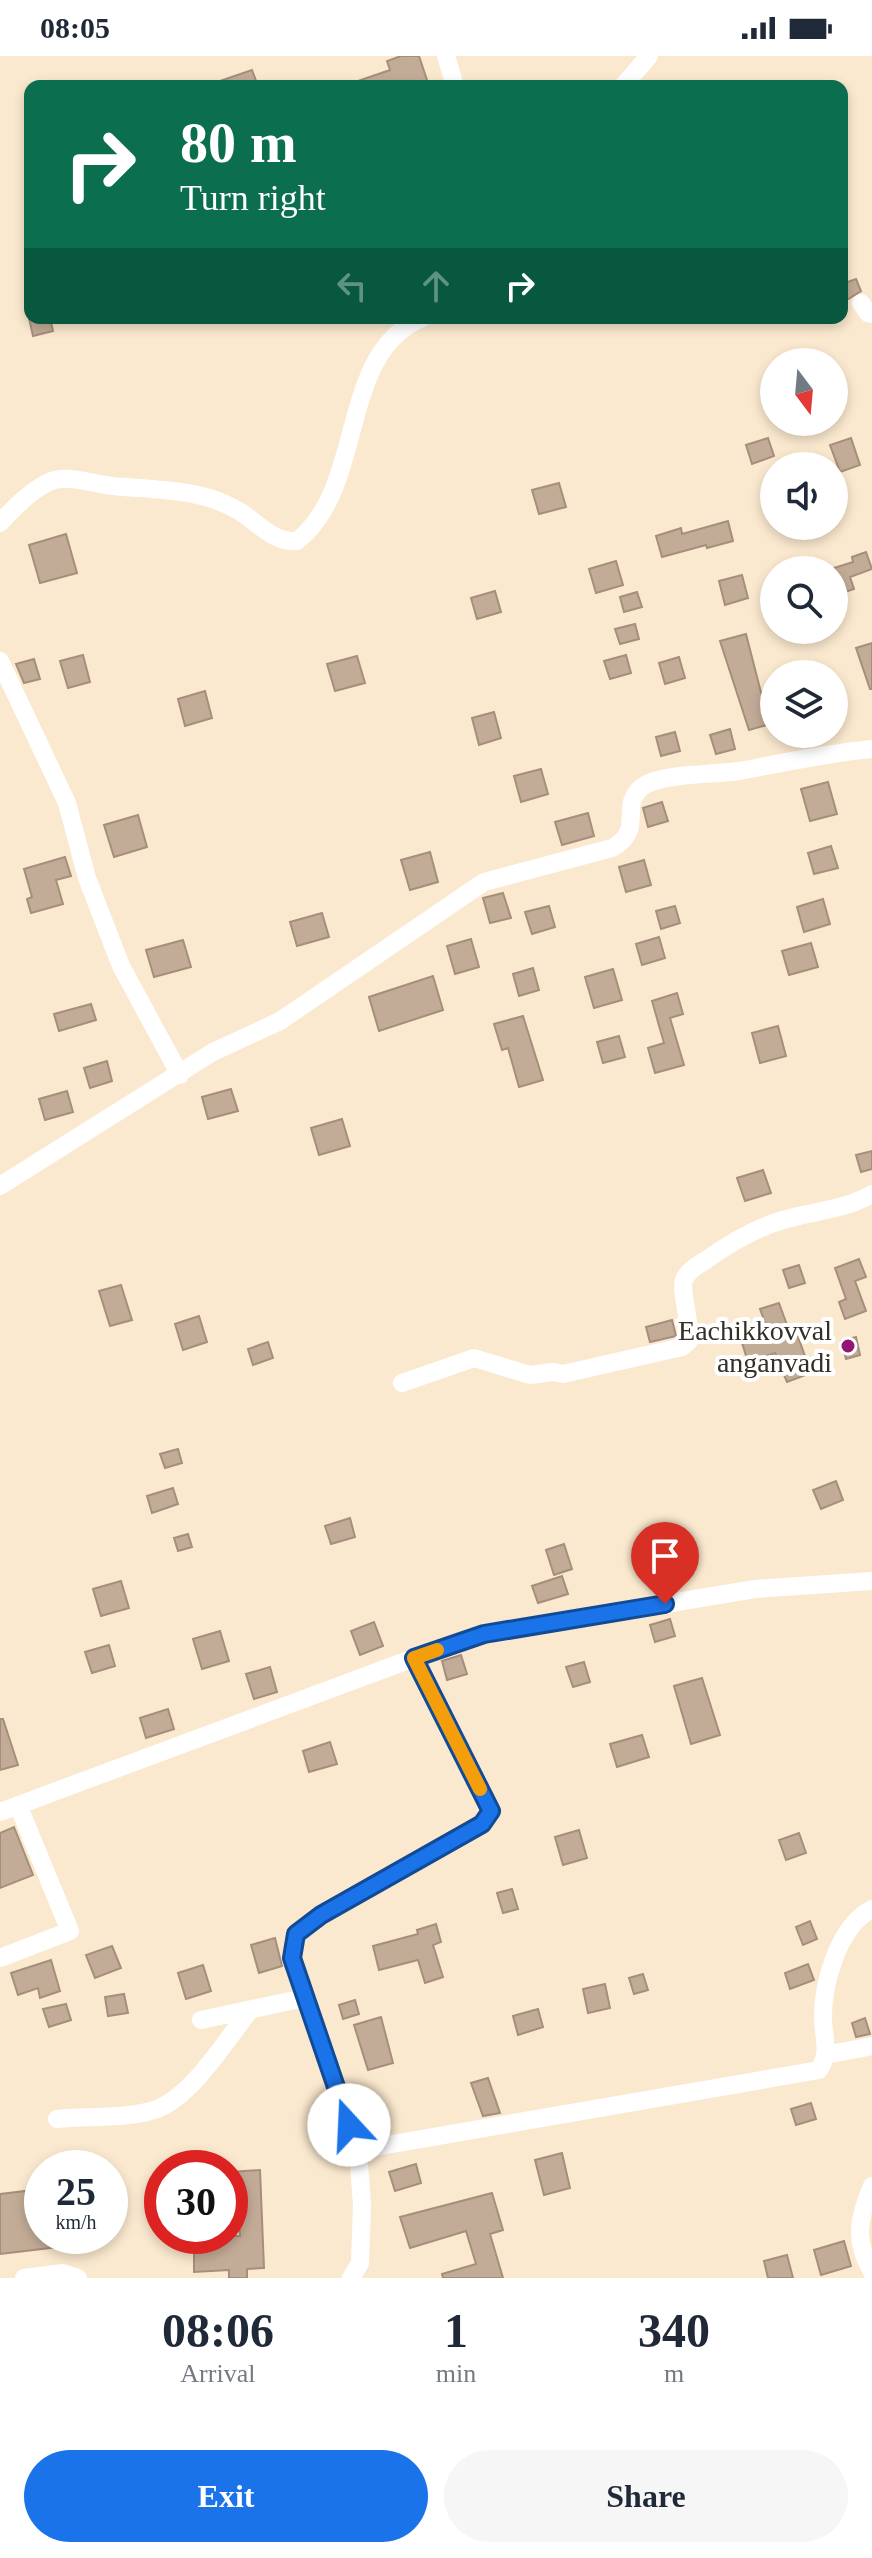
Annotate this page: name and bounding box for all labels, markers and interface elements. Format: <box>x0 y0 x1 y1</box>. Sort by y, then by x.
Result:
text: 08:05 <box>40 11 110 44</box>
icon: right <box>48 112 152 216</box>
text: 80 m <box>180 112 297 174</box>
text: Turn right <box>180 178 326 218</box>
icon: left <box>330 264 374 308</box>
icon: ahead <box>414 264 458 308</box>
icon: right <box>498 264 542 308</box>
north arrow <box>760 348 848 436</box>
map controls <box>760 348 848 748</box>
button: sound <box>760 452 848 540</box>
button: search <box>760 556 848 644</box>
button: layers <box>760 660 848 748</box>
place label: Eachikkovval anganvadi <box>678 1315 832 1378</box>
marker: Eachikkovval anganvadi <box>839 1337 857 1355</box>
pin <box>631 1522 699 1604</box>
icon: arrive <box>643 1534 687 1578</box>
position arrow <box>307 2083 391 2167</box>
speed limit sign: 30 <box>144 2150 248 2254</box>
text: 25 <box>56 2169 96 2214</box>
text: km/h <box>55 2211 97 2233</box>
text: 08:06 <box>162 2304 274 2357</box>
text: 1 <box>444 2304 468 2357</box>
text: 340 <box>638 2304 710 2357</box>
text: Arrival <box>180 2359 255 2388</box>
text: min <box>436 2359 476 2388</box>
text: m <box>664 2359 684 2388</box>
button: Exit <box>24 2450 428 2542</box>
button: Share <box>444 2450 848 2542</box>

